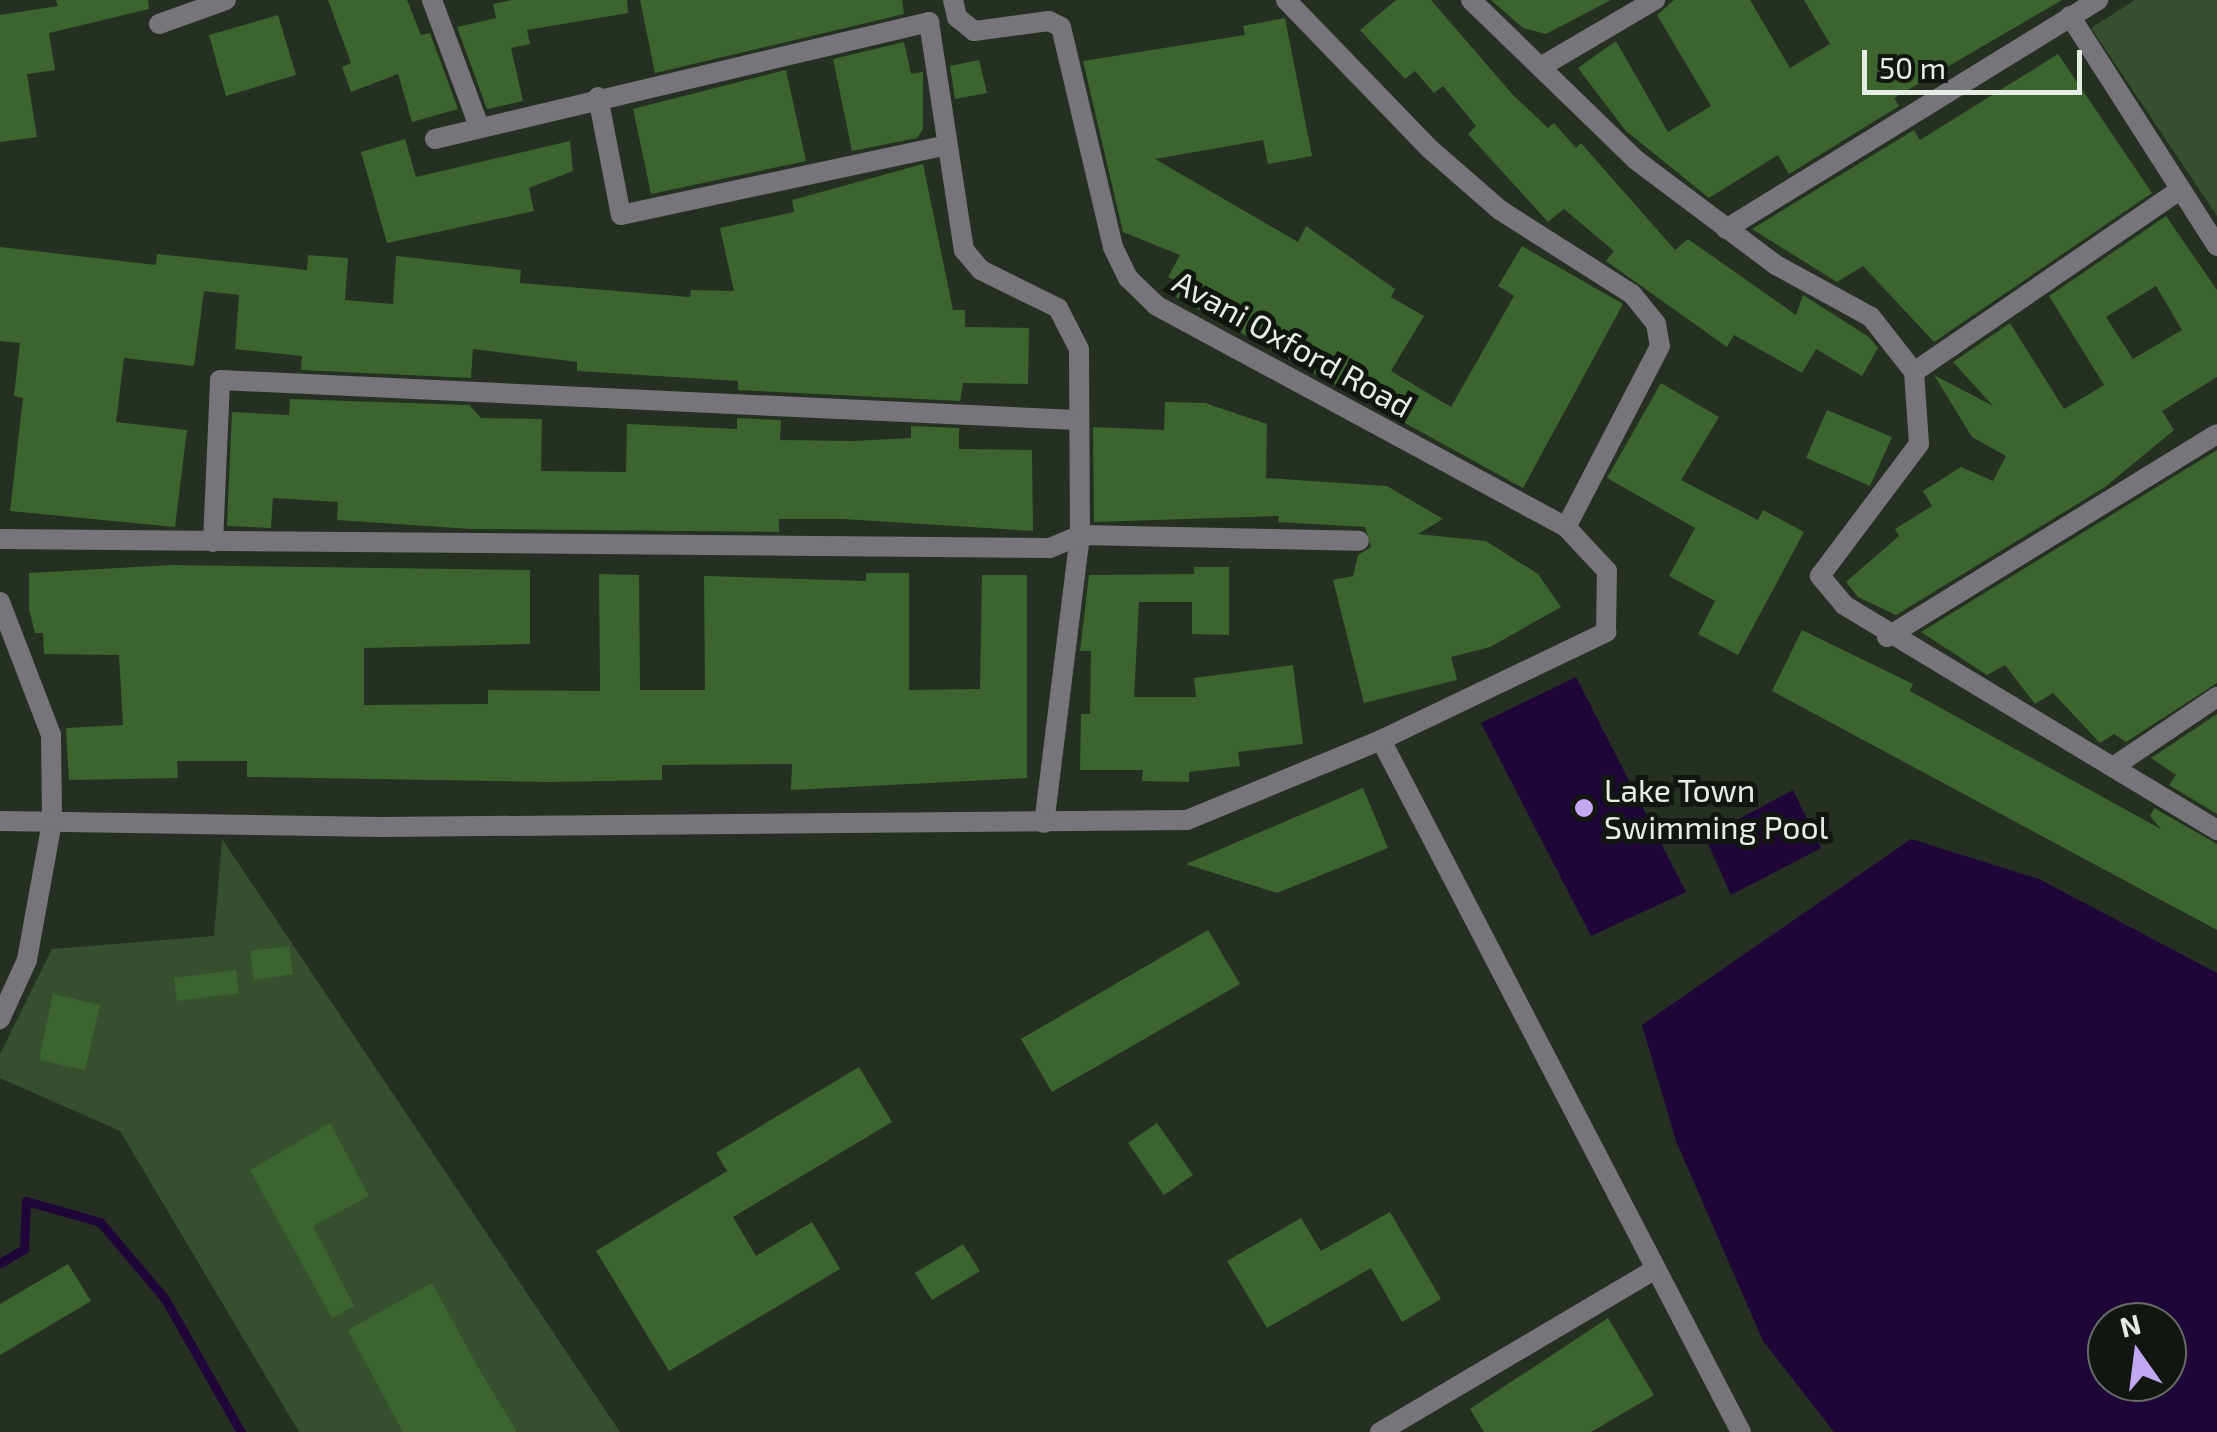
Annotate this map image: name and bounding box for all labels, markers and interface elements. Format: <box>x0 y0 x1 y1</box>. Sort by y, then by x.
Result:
scale bar <box>1867 30 2087 92</box>
text: 50 m <box>1879 49 1946 85</box>
street label: Avani Oxford Road <box>1167 261 1419 425</box>
place label: Lake Town Swimming Pool <box>1604 771 1828 846</box>
marker: Lake Town Swimming Pool <box>1573 797 1595 819</box>
north arrow <box>2087 1302 2187 1402</box>
text: N <box>2116 1306 2144 1344</box>

